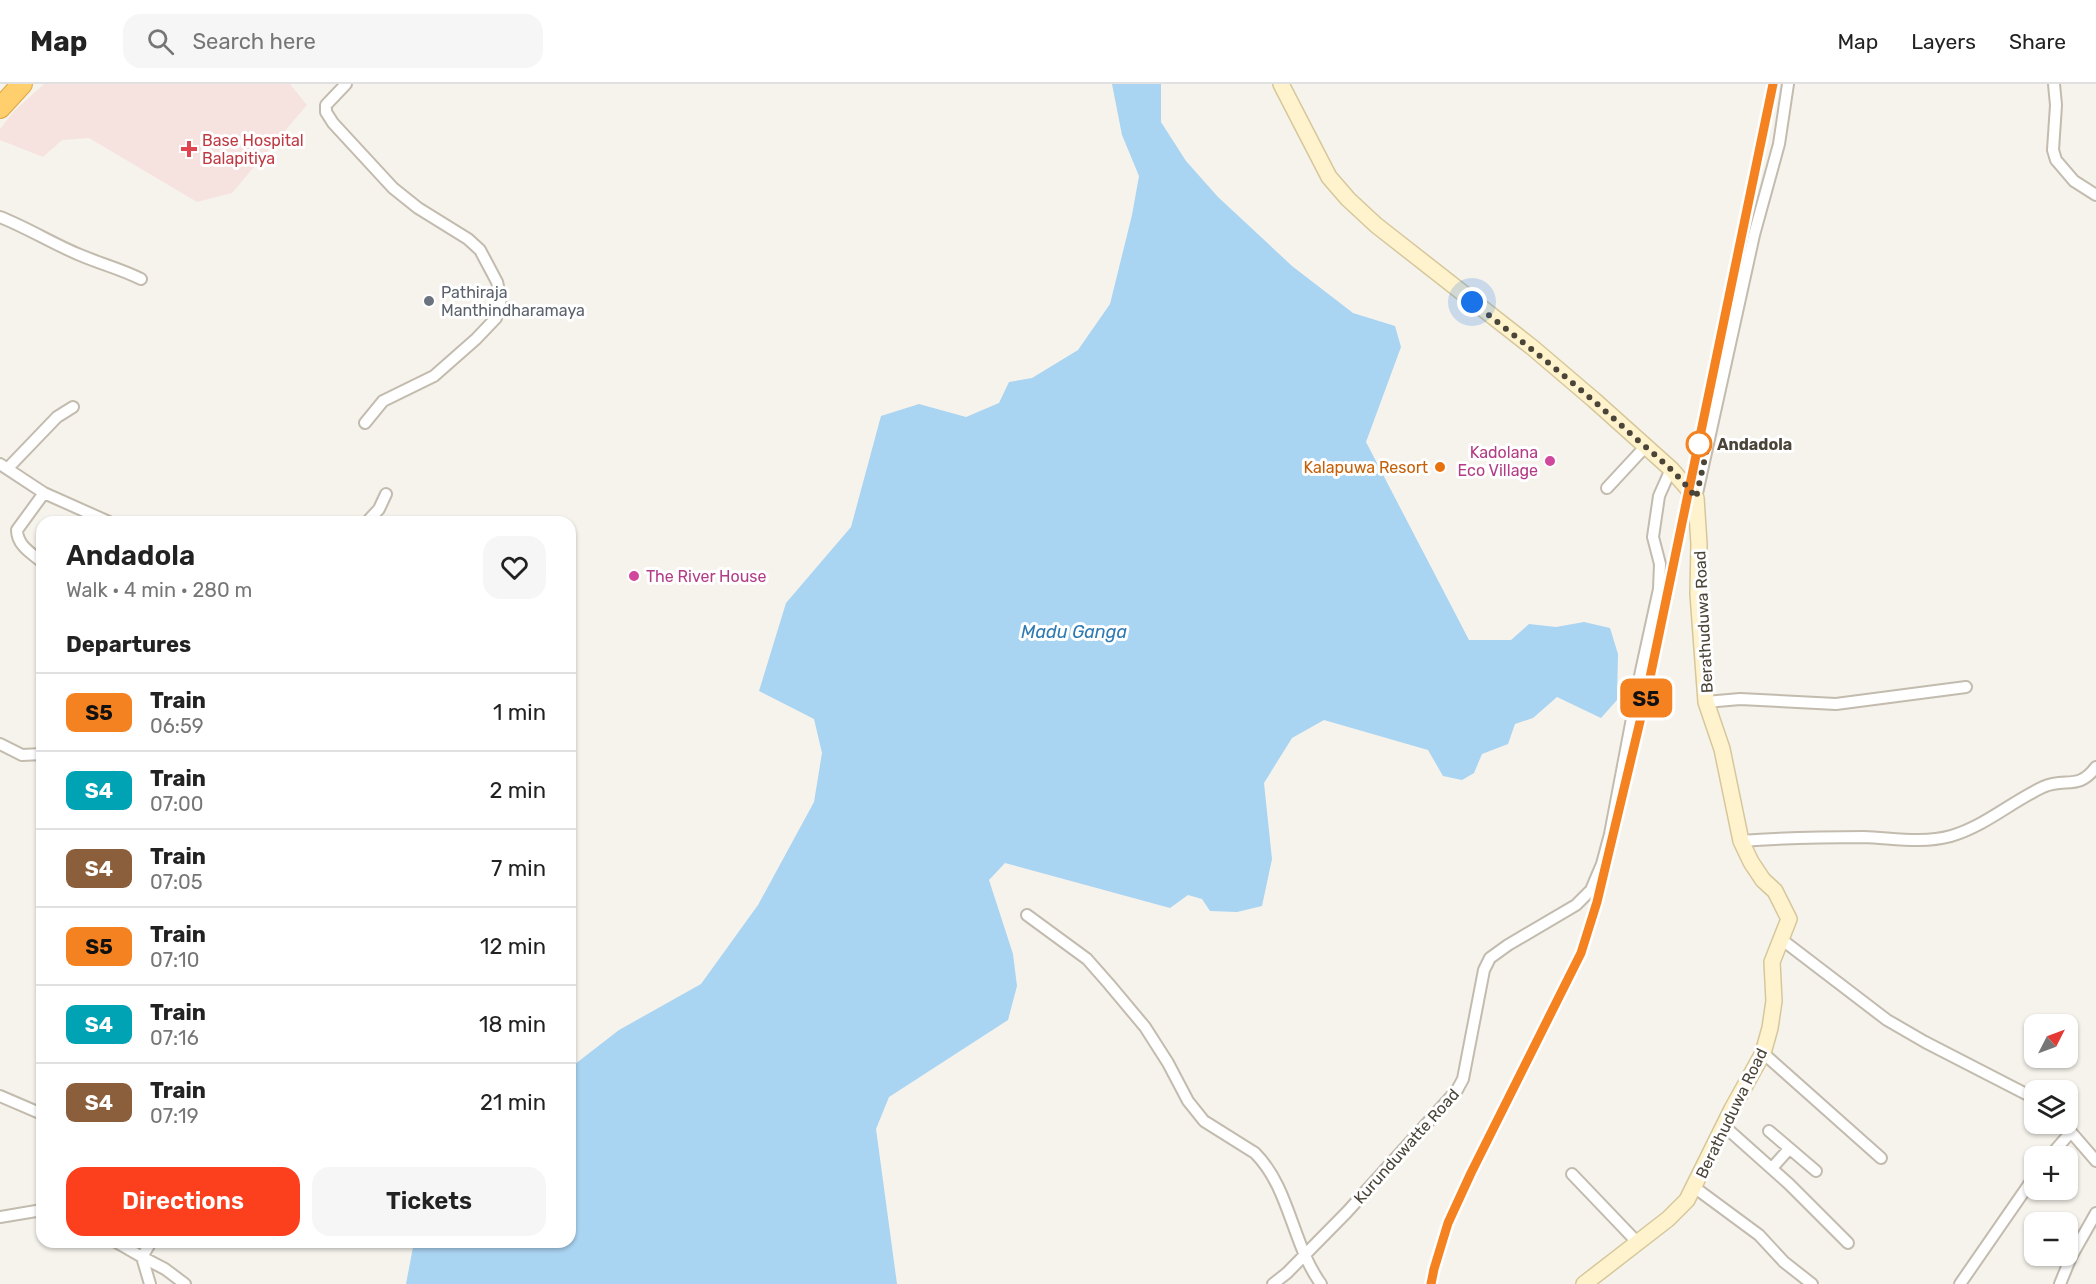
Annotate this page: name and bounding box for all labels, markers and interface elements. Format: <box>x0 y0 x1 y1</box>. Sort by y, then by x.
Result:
search box <box>123 14 543 68</box>
text: Map <box>30 25 87 58</box>
icon: search <box>144 25 177 58</box>
text: Search here <box>192 28 316 55</box>
text: Map <box>1837 29 1878 54</box>
text: Layers <box>1911 29 1976 54</box>
text: Share <box>2009 29 2066 54</box>
place label: Base Hospital Balapitiya <box>202 131 304 168</box>
marker: Base Hospital Balapitiya <box>180 140 198 158</box>
place label: Pathiraja Manthindharamaya <box>441 283 585 320</box>
your location <box>1457 287 1487 317</box>
marker: Pathiraja Manthindharamaya <box>422 294 436 308</box>
marker: Andadola <box>1686 431 1712 457</box>
place label: Andadola <box>1717 435 1792 454</box>
place label: Kadolana Eco Village <box>1457 443 1538 480</box>
marker: Kadolana Eco Village <box>1543 454 1557 468</box>
place label: Kalapuwa Resort <box>1303 458 1428 477</box>
marker: Kalapuwa Resort <box>1433 460 1447 474</box>
button: heart <box>483 536 546 599</box>
text: Andadola <box>66 539 195 572</box>
street label: Berathuduwa Road <box>1690 550 1717 694</box>
place label: The River House <box>646 567 766 586</box>
marker: The River House <box>627 569 641 583</box>
text: Walk · 4 min · 280 m <box>66 578 252 602</box>
water label: Madu Ganga <box>1021 621 1127 643</box>
text: Departures <box>66 631 191 658</box>
line badge: S5 <box>1619 678 1673 718</box>
text: S5 <box>1632 686 1660 711</box>
text: Train <box>150 687 206 714</box>
text: 1 min <box>493 699 546 726</box>
text: S5 <box>85 700 113 725</box>
text: 06:59 <box>150 714 204 738</box>
text: Train <box>150 765 206 792</box>
text: 2 min <box>489 777 546 804</box>
text: S4 <box>85 778 113 803</box>
text: 07:00 <box>150 792 203 816</box>
text: Train <box>150 843 206 870</box>
text: 7 min <box>491 855 546 882</box>
text: S4 <box>85 856 113 881</box>
text: 07:05 <box>150 870 203 894</box>
text: Train <box>150 921 206 948</box>
text: 12 min <box>480 933 546 960</box>
text: S5 <box>85 934 113 959</box>
text: 07:10 <box>150 948 199 972</box>
text: Train <box>150 999 206 1026</box>
text: 18 min <box>479 1011 546 1038</box>
text: S4 <box>85 1012 113 1037</box>
north arrow <box>2024 1014 2078 1068</box>
map controls <box>2024 1014 2078 1266</box>
text: 07:16 <box>150 1026 199 1050</box>
street label: Berathuduwa Road <box>1692 1045 1771 1181</box>
text: Train <box>150 1077 206 1104</box>
button: layers <box>2024 1080 2078 1134</box>
street label: Kurunduwatte Road <box>1350 1085 1463 1208</box>
text: 21 min <box>480 1089 546 1116</box>
text: S4 <box>85 1090 113 1115</box>
text: 07:19 <box>150 1104 199 1128</box>
button: + <box>2024 1146 2078 1200</box>
button: Directions <box>66 1167 300 1236</box>
button: Tickets <box>312 1167 546 1236</box>
button: − <box>2024 1212 2078 1266</box>

